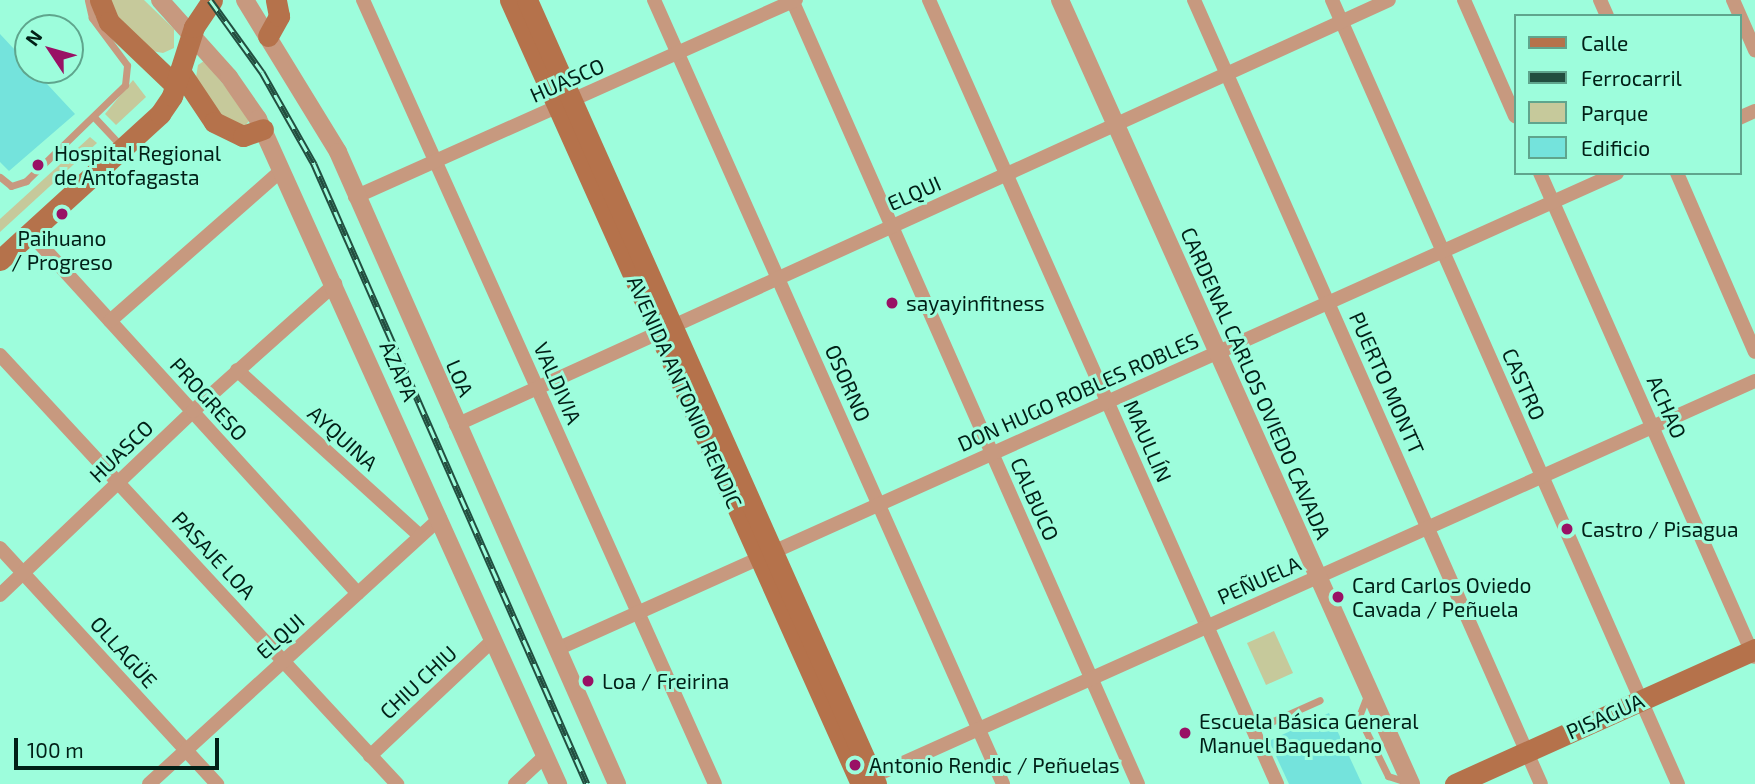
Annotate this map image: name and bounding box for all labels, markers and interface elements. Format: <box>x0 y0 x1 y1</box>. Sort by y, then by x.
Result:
north arrow <box>14 14 84 84</box>
legend <box>1514 14 1741 175</box>
text: N <box>20 25 47 50</box>
text: Calle <box>1581 30 1628 55</box>
street label: HUASCO <box>526 53 608 107</box>
text: Ferrocarril <box>1581 65 1682 90</box>
text: Parque <box>1581 100 1648 125</box>
text: Edificio <box>1581 135 1650 160</box>
place label: Hospital Regional de Antofagasta <box>54 140 221 190</box>
marker: Hospital Regional de Antofagasta <box>28 155 48 175</box>
street label: ELQUI <box>883 170 945 216</box>
marker: Paihuano / Progreso <box>54 206 70 222</box>
street label: CARDENAL CARLOS OVIEDO CAVADA <box>1176 223 1336 543</box>
place label: Paihuano / Progreso <box>11 225 113 275</box>
street label: AVENIDA ANTONIO RENDIC <box>622 271 748 513</box>
place label: sayayinfitness <box>906 290 1045 316</box>
marker: sayayinfitness <box>884 295 900 311</box>
street label: PUERTO MONTT <box>1344 308 1430 458</box>
street label: DON HUGO ROBLES ROBLES <box>954 327 1202 457</box>
street label: AZAPA <box>375 337 423 405</box>
street label: VALDIVIA <box>529 338 587 428</box>
street label: OSORNO <box>820 341 876 425</box>
street label: CASTRO <box>1497 344 1551 424</box>
street label: PROGRESO <box>165 352 253 446</box>
street label: LOA <box>441 356 479 400</box>
street label: ACHAO <box>1642 372 1692 442</box>
street label: MAULLÍN <box>1119 396 1177 486</box>
street label: AYQUINA <box>303 400 383 476</box>
street label: HUASCO <box>84 415 158 487</box>
street label: CALBUCO <box>1005 453 1065 545</box>
street label: PASAJE LOA <box>167 506 261 604</box>
place label: Castro / Pisagua <box>1581 516 1738 542</box>
marker: Castro / Pisagua <box>1559 521 1575 537</box>
street label: PEÑUELA <box>1213 550 1305 610</box>
place label: Card Carlos Oviedo Cavada / Peñuela <box>1352 572 1531 622</box>
marker: Card Carlos Oviedo Cavada / Peñuela <box>1330 589 1346 605</box>
street label: ELQUI <box>251 608 309 664</box>
street label: OLLAGÜE <box>85 611 163 693</box>
street label: CHIU CHIU <box>374 640 462 724</box>
place label: Loa / Freirina <box>602 668 729 694</box>
marker: Loa / Freirina <box>580 673 596 689</box>
street label: PISAGUA <box>1562 688 1648 744</box>
place label: Escuela Básica General Manuel Baquedano <box>1199 708 1418 758</box>
scale bar <box>18 724 222 768</box>
marker: Escuela Básica General Manuel Baquedano <box>1177 725 1193 741</box>
text: 100 m <box>27 737 84 762</box>
place label: Antonio Rendic / Peñuelas <box>869 752 1120 778</box>
marker: Antonio Rendic / Peñuelas <box>847 757 863 773</box>

